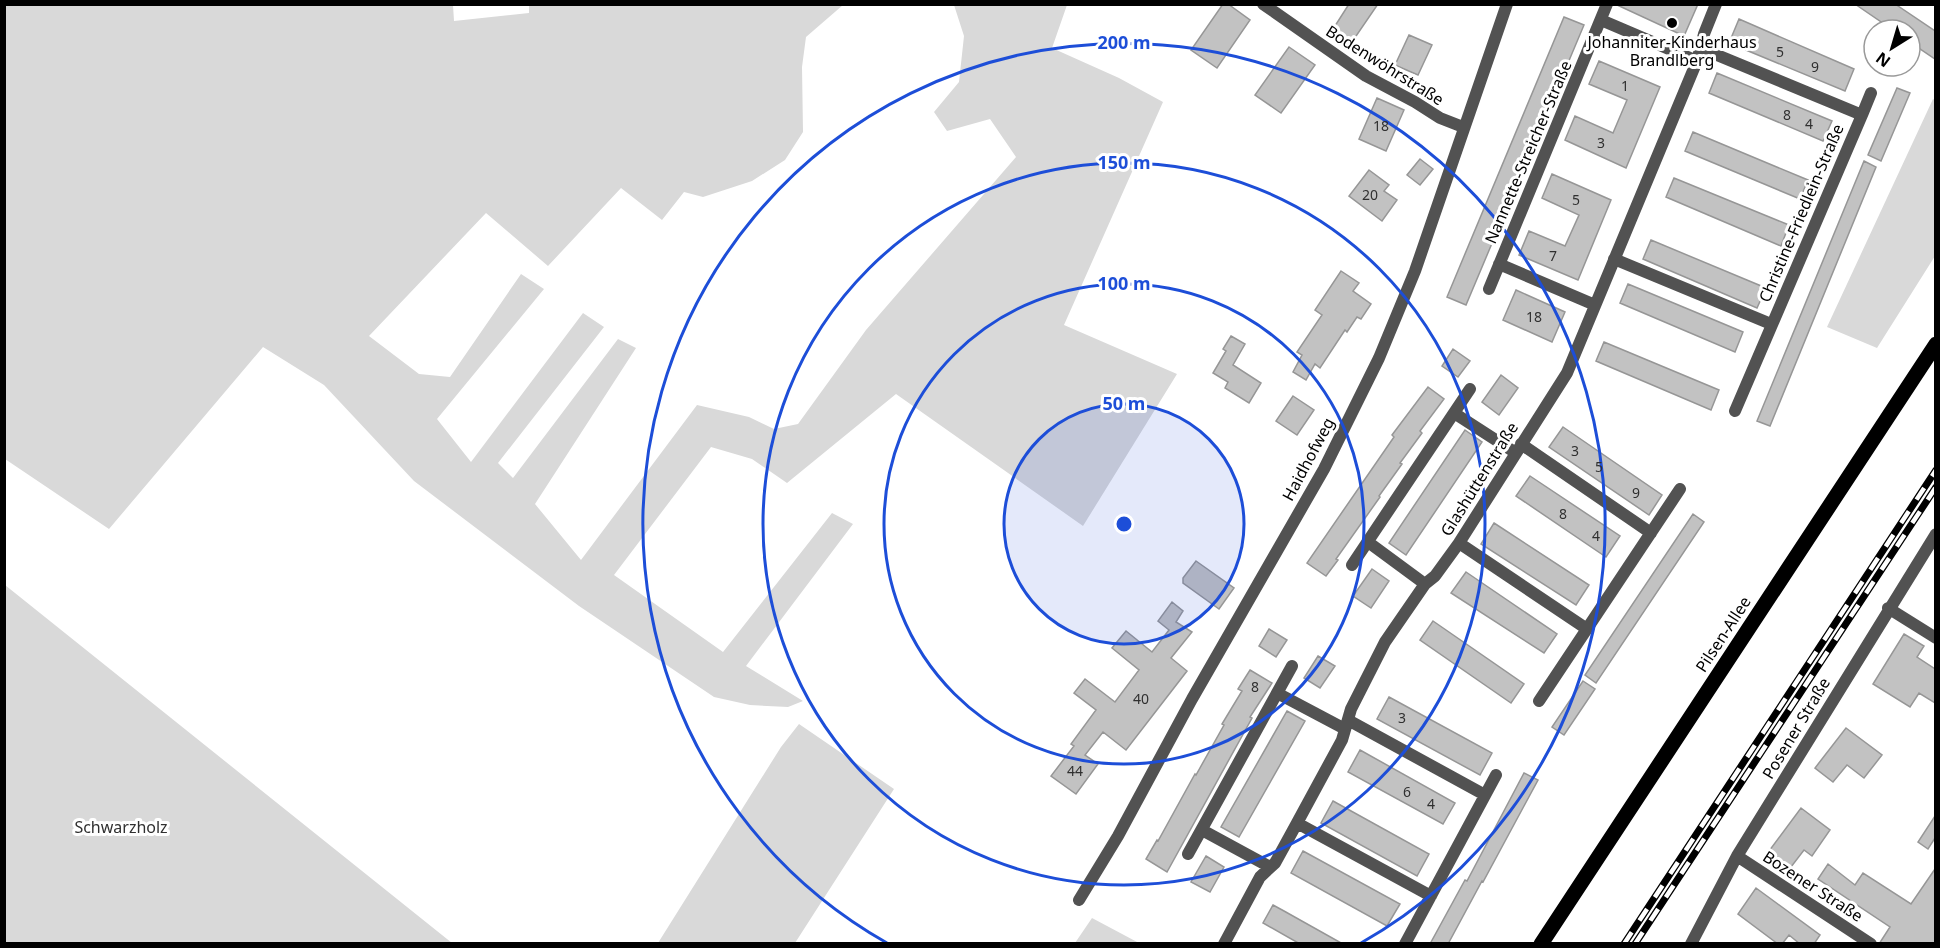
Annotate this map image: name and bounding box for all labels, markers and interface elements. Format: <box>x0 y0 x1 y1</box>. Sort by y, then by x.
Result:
marker: Johanniter-Kinderhaus Brandlberg <box>1665 16 1679 30</box>
north arrow <box>1862 18 1922 78</box>
street label: Bodenwöhrstraße <box>1322 20 1448 110</box>
text: 200 m <box>1097 30 1151 54</box>
place label: Johanniter-Kinderhaus Brandlberg <box>1585 31 1757 71</box>
house number: 5 <box>1776 42 1784 61</box>
text: N <box>1871 47 1895 73</box>
street label: Nannette-Streicher-Straße <box>1479 57 1577 247</box>
house number: 9 <box>1811 57 1819 76</box>
house number: 1 <box>1621 76 1629 95</box>
house number: 8 <box>1783 105 1791 124</box>
house number: 4 <box>1805 114 1813 133</box>
house number: 18 <box>1373 116 1389 135</box>
street label: Christine-Friedlein-Straße <box>1753 121 1849 305</box>
house number: 3 <box>1597 133 1605 152</box>
text: 150 m <box>1097 150 1151 174</box>
house number: 20 <box>1362 185 1378 204</box>
house number: 5 <box>1572 190 1580 209</box>
house number: 7 <box>1549 246 1557 265</box>
text: 100 m <box>1097 271 1151 295</box>
house number: 18 <box>1526 307 1542 326</box>
text: 50 m <box>1103 391 1145 415</box>
street label: Haidhofweg <box>1277 414 1339 504</box>
street label: Glashüttenstraße <box>1435 418 1523 540</box>
house number: 3 <box>1571 441 1579 460</box>
house number: 5 <box>1595 457 1603 476</box>
house number: 9 <box>1632 483 1640 502</box>
house number: 8 <box>1559 504 1567 523</box>
centre of rings <box>1114 514 1134 534</box>
house number: 4 <box>1592 526 1600 545</box>
street label: Pilsen-Allee <box>1690 592 1756 676</box>
street label: Posener Straße <box>1757 673 1835 783</box>
house number: 8 <box>1251 677 1259 696</box>
house number: 40 <box>1133 689 1149 708</box>
house number: 3 <box>1398 708 1406 727</box>
house number: 44 <box>1067 761 1083 780</box>
house number: 6 <box>1403 782 1411 801</box>
house number: 4 <box>1427 794 1435 813</box>
park label: Schwarzholz <box>74 816 168 838</box>
street label: Bozener Straße <box>1759 845 1867 927</box>

